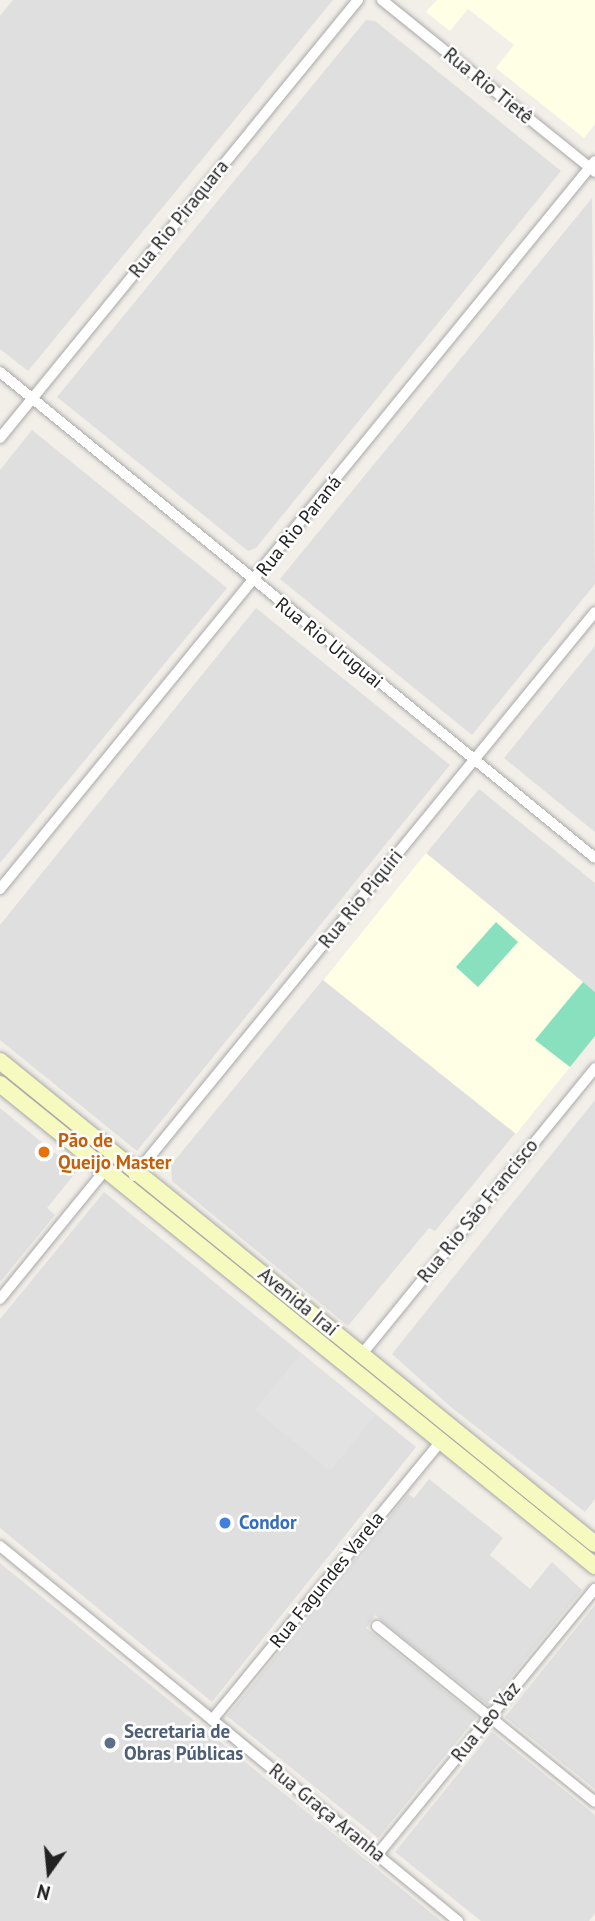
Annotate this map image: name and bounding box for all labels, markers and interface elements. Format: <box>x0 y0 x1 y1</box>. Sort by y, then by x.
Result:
street label: Rua Rio Tietê <box>439 43 537 129</box>
street label: Rua Rio Piraquara <box>125 156 233 282</box>
street label: Rua Rio Paraná <box>252 471 346 581</box>
street label: Rua Rio Uruguai <box>271 593 387 693</box>
street label: Rua Rio Piquiri <box>314 845 408 953</box>
place label: Pão de Queijo Master <box>58 1130 171 1174</box>
street label: Rua Rio São Francisco <box>413 1135 543 1287</box>
marker: Pão de Queijo Master <box>36 1144 52 1160</box>
street label: Avenida Iraí <box>254 1263 342 1341</box>
street label: Rua Fagundes Varela <box>265 1507 389 1653</box>
place label: Condor <box>239 1512 297 1534</box>
marker: Condor <box>217 1515 233 1531</box>
street label: Rua Leo Vaz <box>447 1677 525 1767</box>
place label: Secretaria de Obras Públicas <box>124 1721 243 1765</box>
marker: Secretaria de Obras Públicas <box>102 1735 118 1751</box>
street label: Rua Graça Aranha <box>264 1759 390 1867</box>
north arrow <box>14 1837 84 1907</box>
text: N <box>34 1879 53 1905</box>

